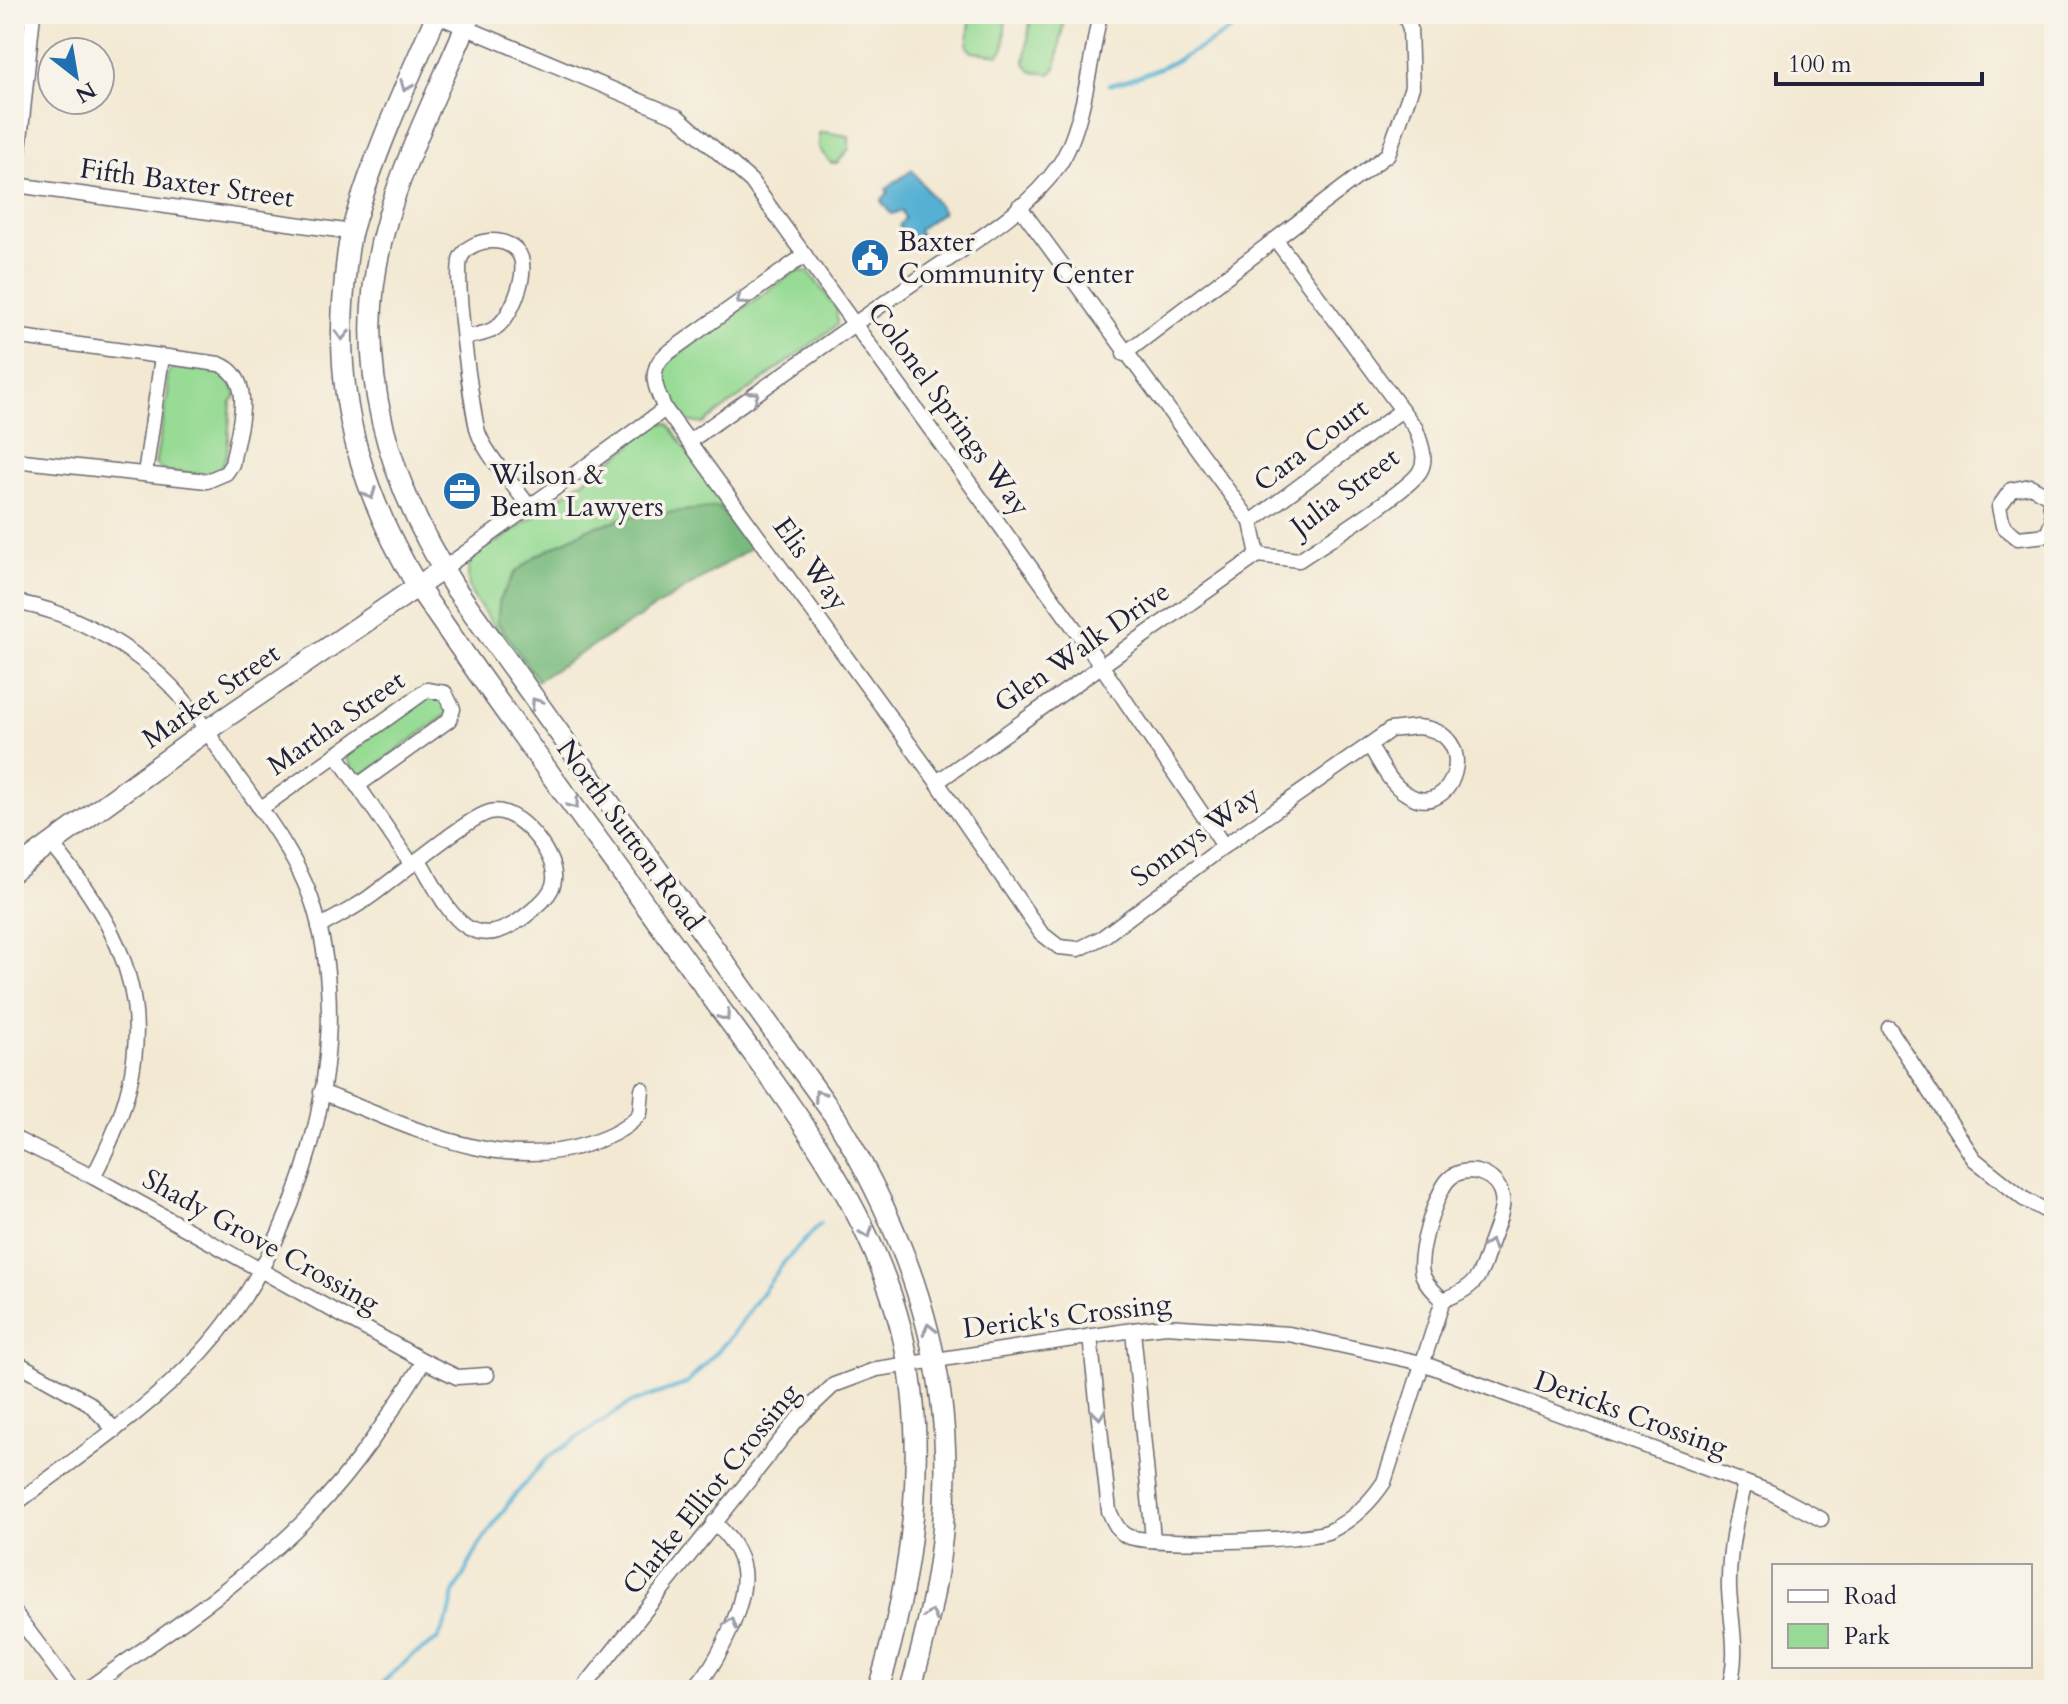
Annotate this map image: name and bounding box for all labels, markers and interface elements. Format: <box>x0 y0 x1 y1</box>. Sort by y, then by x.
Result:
north arrow <box>36 36 116 116</box>
scale bar <box>1776 36 1982 86</box>
text: 100 m <box>1788 48 1852 81</box>
text: N <box>70 75 102 110</box>
one-way arrow <box>400 78 416 92</box>
street label: Fifth Baxter Street <box>78 149 297 217</box>
place label: Baxter Community Center <box>898 223 1135 293</box>
public building icon: Baxter Community Center <box>849 237 891 279</box>
one-way arrow <box>736 290 750 305</box>
street label: Colonel Springs Way <box>859 295 1040 524</box>
one-way arrow <box>333 329 350 342</box>
street label: Cara Court <box>1246 389 1376 501</box>
one-way arrow <box>745 391 759 406</box>
street label: Julia Street <box>1280 439 1407 548</box>
place label: Wilson & Beam Lawyers <box>489 456 664 526</box>
office icon: Wilson & Beam Lawyers <box>441 470 483 512</box>
one-way arrow <box>360 486 377 500</box>
street label: Elis Way <box>764 510 858 619</box>
street label: Glen Walk Drive <box>987 572 1177 722</box>
street label: Market Street <box>135 634 288 757</box>
street label: Martha Street <box>260 661 413 784</box>
one-way arrow <box>531 698 546 712</box>
street label: North Sutton Road <box>548 732 712 939</box>
street label: Sonnys Way <box>1123 776 1267 896</box>
one-way arrow <box>564 796 578 810</box>
one-way arrow <box>715 1007 730 1021</box>
one-way arrow <box>815 1090 829 1104</box>
street label: Shady Grove Crossing <box>136 1160 387 1322</box>
one-way arrow <box>857 1225 874 1239</box>
one-way arrow <box>1480 1239 1496 1253</box>
street label: Derick's Crossing <box>961 1284 1174 1348</box>
one-way arrow <box>921 1323 938 1337</box>
street label: Dericks Crossing <box>1529 1361 1733 1467</box>
street label: Clarke Elliot Crossing <box>614 1375 808 1603</box>
one-way arrow <box>1090 1408 1107 1421</box>
legend <box>1772 1564 2032 1668</box>
text: Road <box>1844 1580 1897 1613</box>
one-way arrow <box>922 1608 939 1622</box>
one-way arrow <box>722 1616 738 1630</box>
text: Park <box>1844 1620 1890 1653</box>

